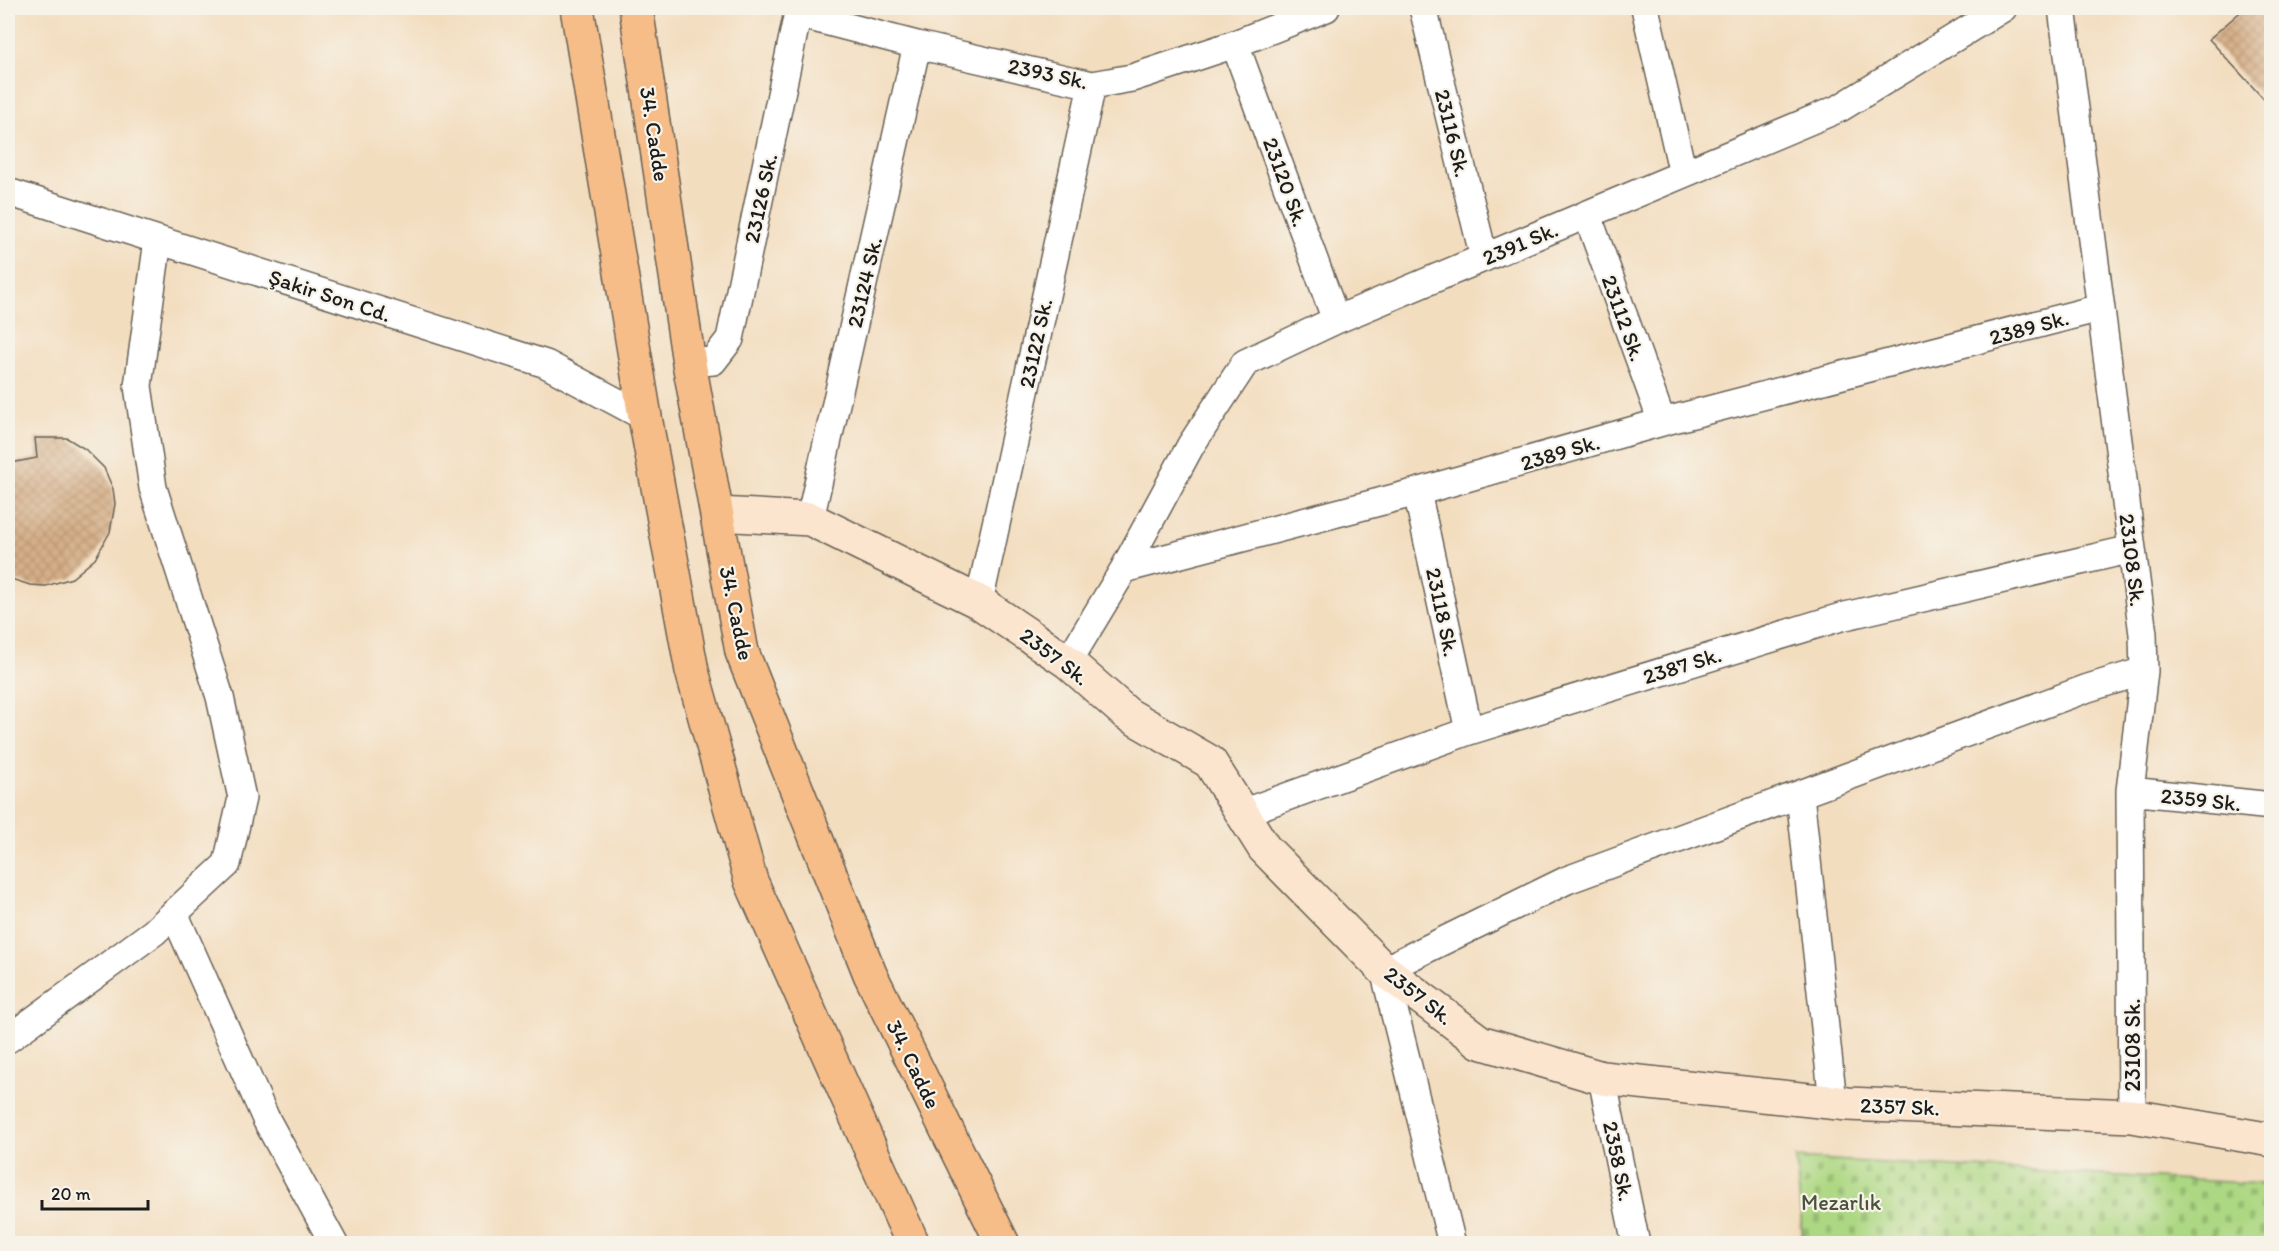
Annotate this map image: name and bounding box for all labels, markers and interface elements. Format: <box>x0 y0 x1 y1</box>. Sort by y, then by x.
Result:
street label: 2393 Sk. <box>1005 52 1090 95</box>
street label: 34. Cadde <box>634 85 675 183</box>
street label: 23116 Sk. <box>1429 86 1476 180</box>
street label: 23120 Sk. <box>1257 134 1314 230</box>
street label: 23126 Sk. <box>738 151 783 245</box>
street label: 2391 Sk. <box>1478 216 1562 271</box>
street label: 23124 Sk. <box>841 234 888 330</box>
street label: Şakir Son Cd. <box>265 263 394 328</box>
street label: 23112 Sk. <box>1596 271 1652 365</box>
street label: 23122 Sk. <box>1013 296 1058 390</box>
street label: 2389 Sk. <box>1986 304 2072 351</box>
street label: 2389 Sk. <box>1517 428 1603 477</box>
street label: 23108 Sk. <box>2113 512 2152 608</box>
street label: 34. Cadde <box>713 564 760 663</box>
street label: 23118 Sk. <box>1420 565 1465 659</box>
street label: 2357 Sk. <box>1015 622 1095 691</box>
street label: 2387 Sk. <box>1640 641 1725 690</box>
street label: 2359 Sk. <box>2159 782 2242 817</box>
street label: 2357 Sk. <box>1379 960 1459 1031</box>
street label: 23108 Sk. <box>2119 998 2146 1092</box>
street label: 34. Cadde <box>880 1015 947 1113</box>
street label: 2357 Sk. <box>1859 1092 1940 1121</box>
street label: 2358 Sk. <box>1597 1119 1640 1204</box>
scale bar <box>42 1173 148 1211</box>
text: 20 m <box>51 1183 91 1205</box>
park label: Mezarlık <box>1801 1189 1882 1216</box>

